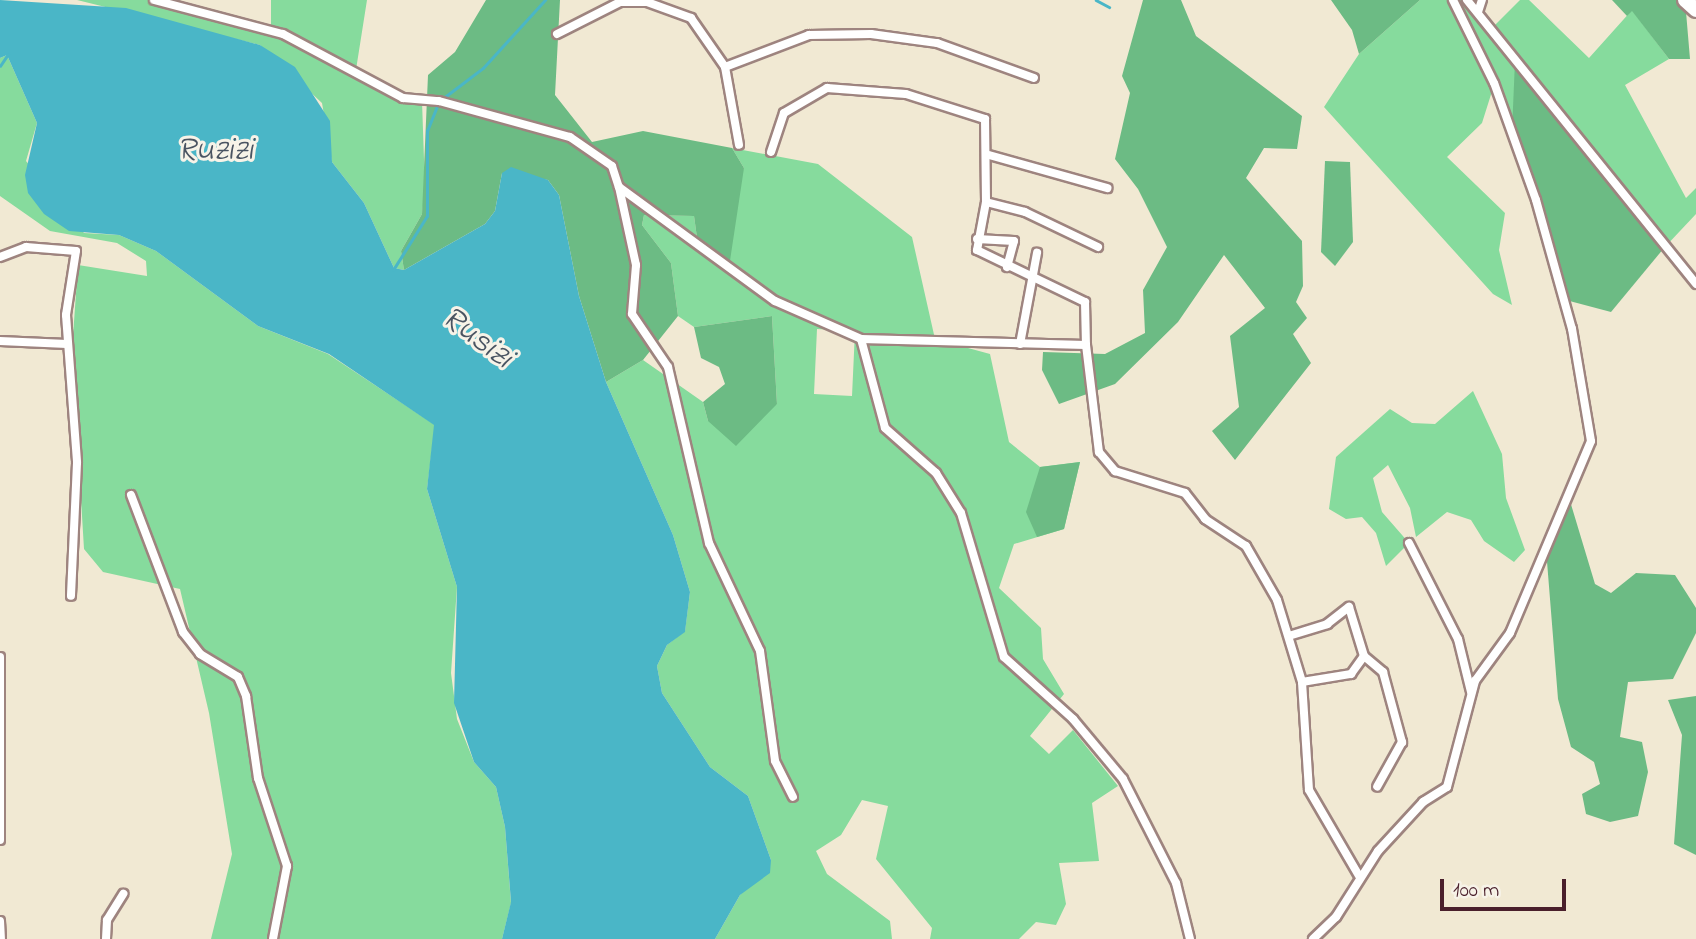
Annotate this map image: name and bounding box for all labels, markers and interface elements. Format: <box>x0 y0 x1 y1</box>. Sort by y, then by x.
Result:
water label: Ruzizi <box>177 132 253 172</box>
water label: Rusizi <box>432 299 520 379</box>
scale bar <box>1444 866 1570 910</box>
text: 100 m <box>1453 876 1499 906</box>

